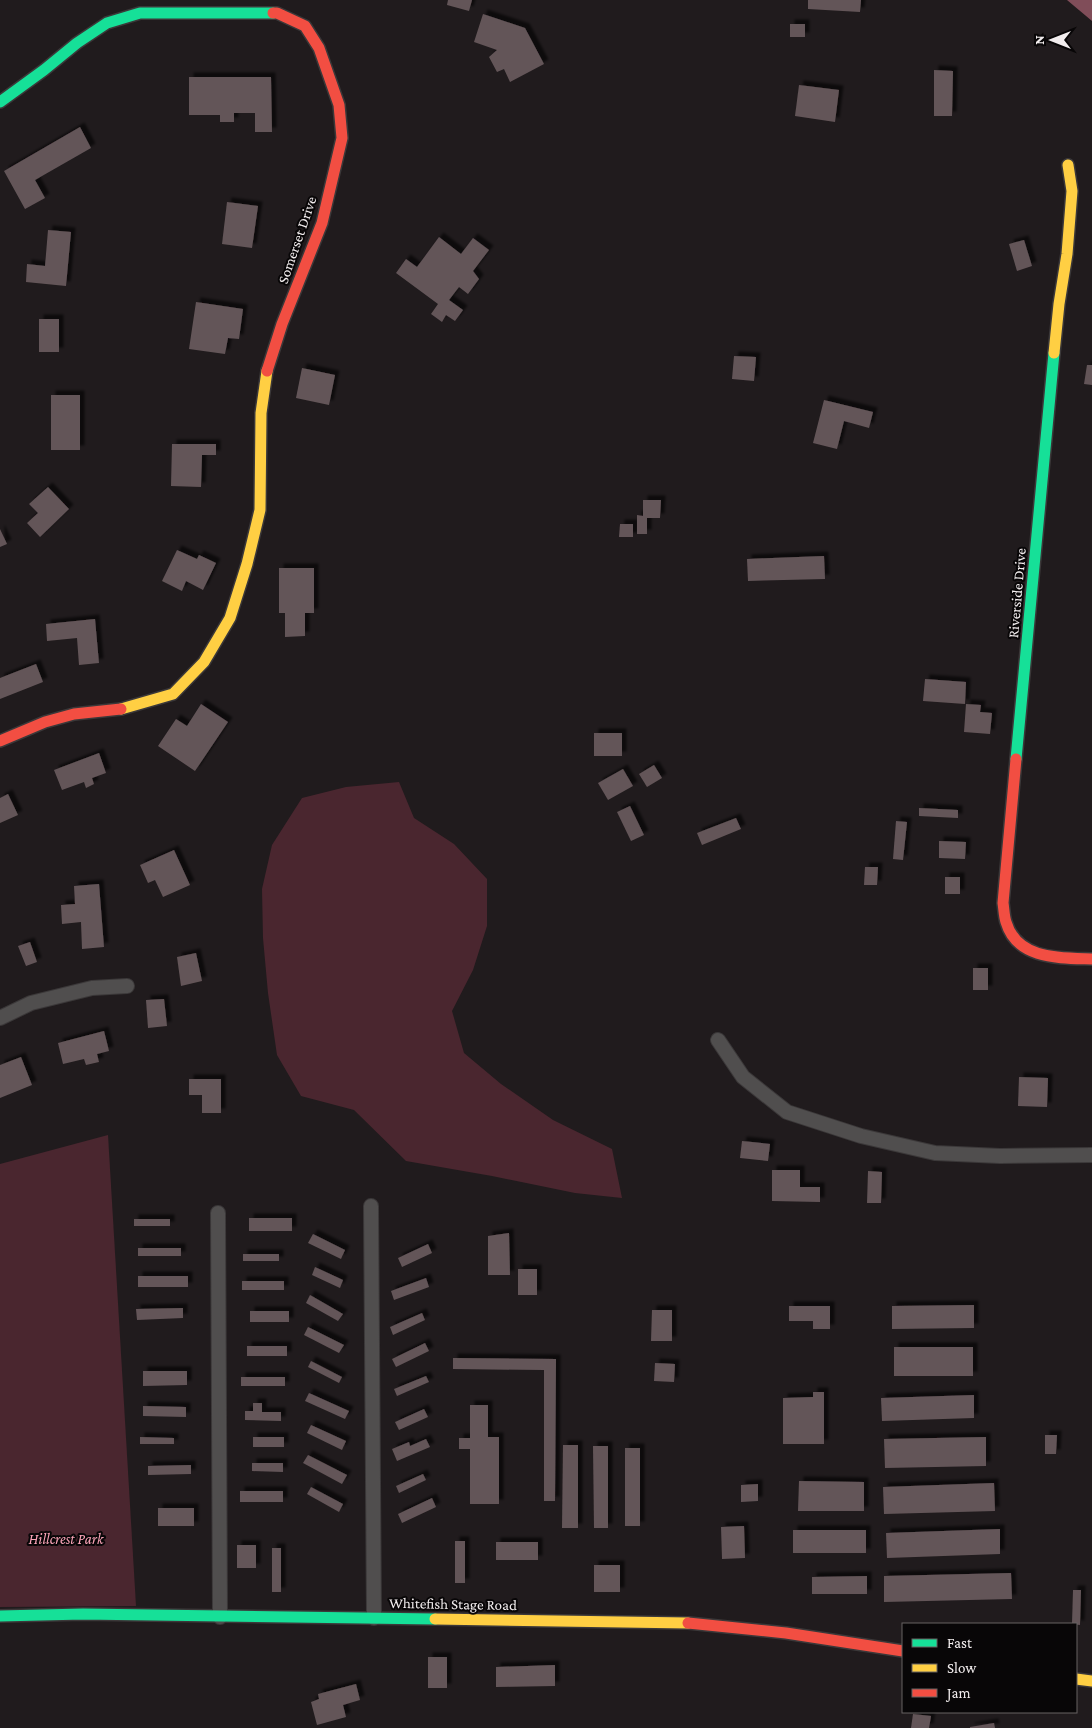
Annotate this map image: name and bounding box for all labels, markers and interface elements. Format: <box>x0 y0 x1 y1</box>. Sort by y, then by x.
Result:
north arrow <box>1027 15 1077 65</box>
text: N <box>1031 35 1047 45</box>
street label: Somerset Drive <box>275 194 320 286</box>
street label: Riverside Drive <box>1005 547 1029 639</box>
park label: Hillcrest Park <box>29 1531 105 1547</box>
street label: Whitefish Stage Road <box>389 1595 517 1614</box>
legend <box>902 1623 1077 1713</box>
text: Fast <box>947 1635 973 1651</box>
text: Slow <box>947 1660 977 1676</box>
text: Jam <box>945 1685 970 1702</box>

